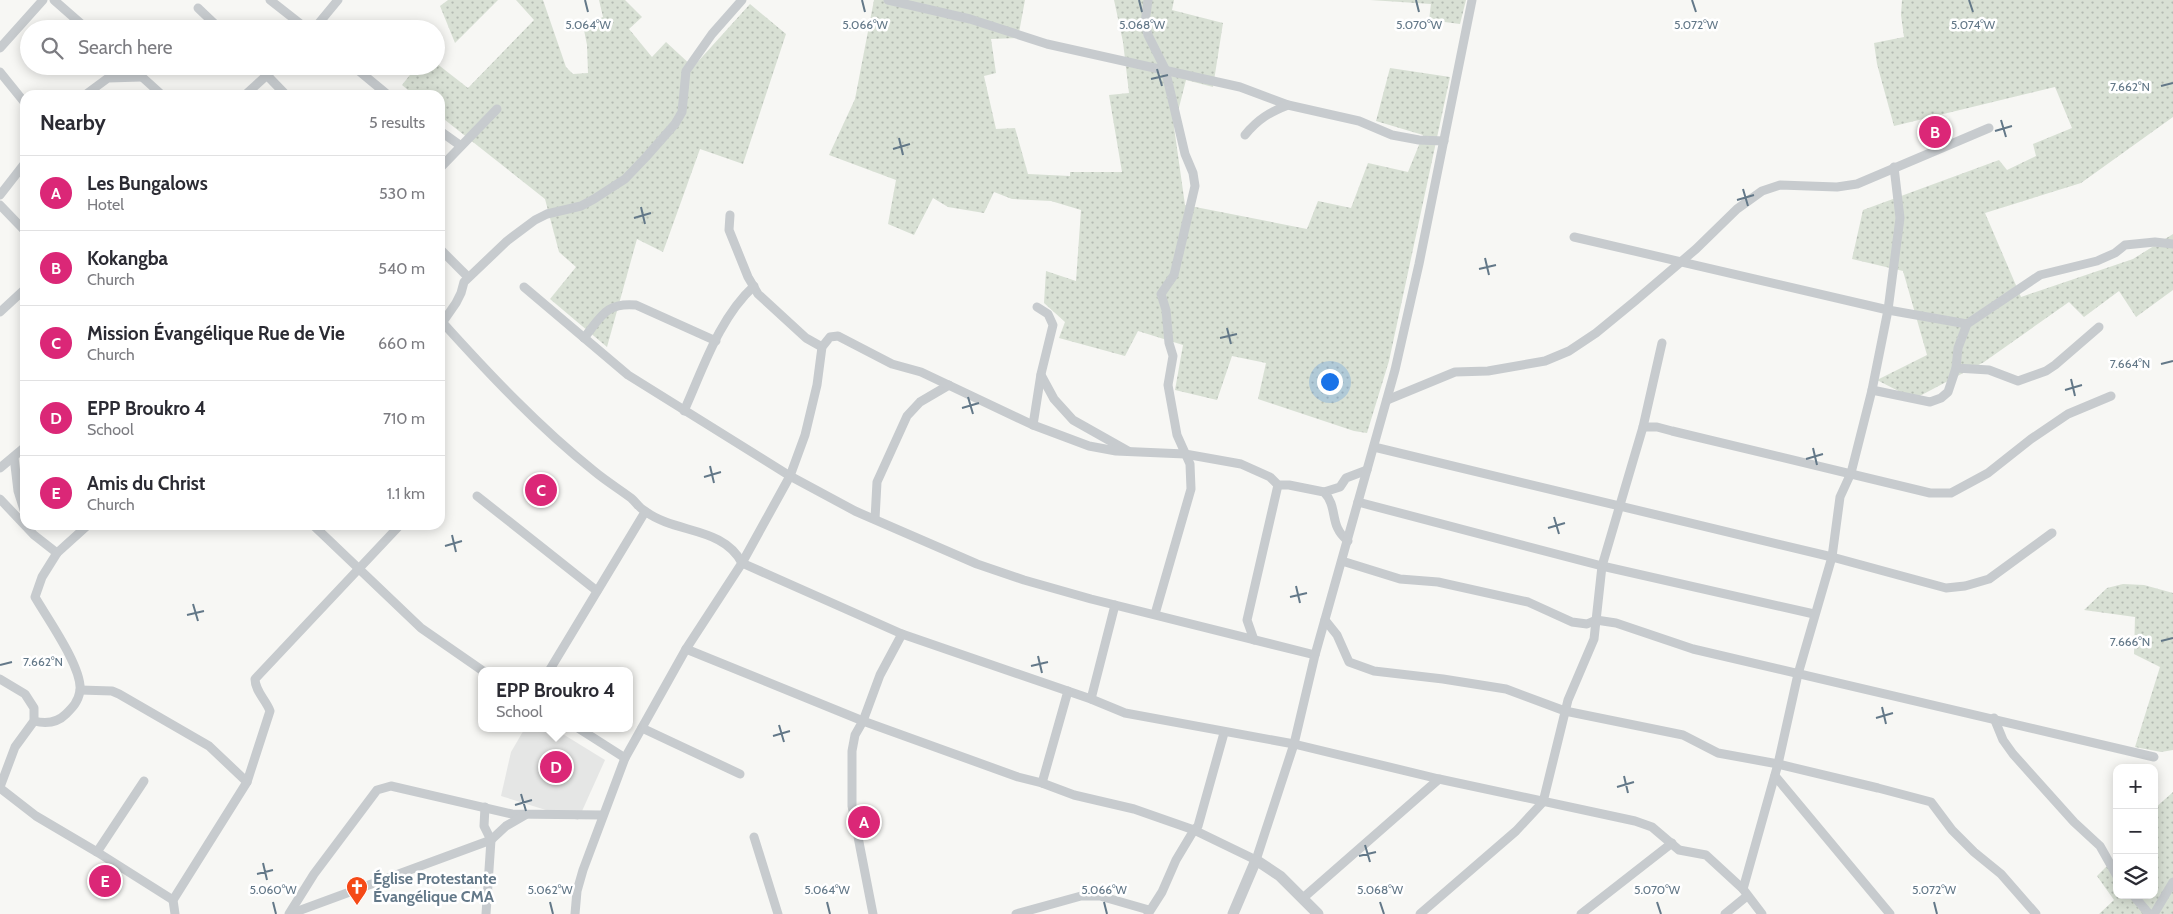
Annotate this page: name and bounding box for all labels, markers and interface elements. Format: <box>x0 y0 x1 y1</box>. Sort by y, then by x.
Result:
text: 5.064°W <box>565 17 611 32</box>
text: 5.066°W <box>842 17 888 32</box>
text: 5.068°W <box>1119 17 1166 32</box>
text: 5.070°W <box>1396 17 1443 32</box>
text: 5.072°W <box>1674 17 1719 32</box>
text: 5.074°W <box>1951 17 1996 32</box>
search box <box>20 20 445 75</box>
icon: search <box>38 34 66 62</box>
text: Search here <box>78 36 172 59</box>
text: 7.662°N <box>2110 79 2150 94</box>
text: Nearby <box>40 110 106 135</box>
text: 5 results <box>369 113 425 132</box>
pin: B <box>1919 113 1951 151</box>
text: Les Bungalows <box>87 172 208 195</box>
text: A <box>51 184 61 203</box>
text: 530 m <box>379 184 425 203</box>
text: Hotel <box>87 195 124 214</box>
text: Kokangba <box>87 247 168 270</box>
text: B <box>51 259 61 278</box>
text: 540 m <box>378 259 425 278</box>
text: Church <box>87 270 135 289</box>
text: Mission Évangélique Rue de Vie <box>87 322 345 345</box>
text: C <box>51 334 61 353</box>
text: 660 m <box>378 334 425 353</box>
text: Church <box>87 345 135 364</box>
text: 7.664°N <box>2110 356 2150 371</box>
your location <box>1317 369 1343 395</box>
text: EPP Broukro 4 <box>87 397 206 420</box>
text: D <box>50 409 62 428</box>
text: 710 m <box>383 409 425 428</box>
text: School <box>87 420 134 439</box>
pin: C <box>525 471 557 509</box>
text: Amis du Christ <box>87 472 205 495</box>
text: E <box>51 484 61 503</box>
text: 1.1 km <box>387 484 425 503</box>
text: Church <box>87 495 135 514</box>
text: 7.666°N <box>2110 634 2150 649</box>
text: 7.662°N <box>23 654 63 669</box>
popup <box>478 667 633 732</box>
text: EPP Broukro 4 <box>496 679 615 702</box>
text: School <box>496 702 543 721</box>
pin: D <box>540 748 572 786</box>
map controls <box>2113 764 2158 899</box>
button: + <box>2113 764 2158 809</box>
pin: A <box>848 803 880 841</box>
button: − <box>2113 809 2158 854</box>
button: layers <box>2113 854 2158 899</box>
pin: E <box>89 862 121 900</box>
place label: Église Protestante Évangélique CMA <box>373 869 497 906</box>
church icon: Église Protestante Évangélique CMA <box>345 875 369 906</box>
text: 5.060°W <box>249 882 297 897</box>
text: 5.062°W <box>527 882 573 897</box>
text: 5.064°W <box>804 882 850 897</box>
text: 5.066°W <box>1081 882 1127 897</box>
text: 5.068°W <box>1357 882 1404 897</box>
text: 5.070°W <box>1634 882 1681 897</box>
text: 5.072°W <box>1912 882 1957 897</box>

